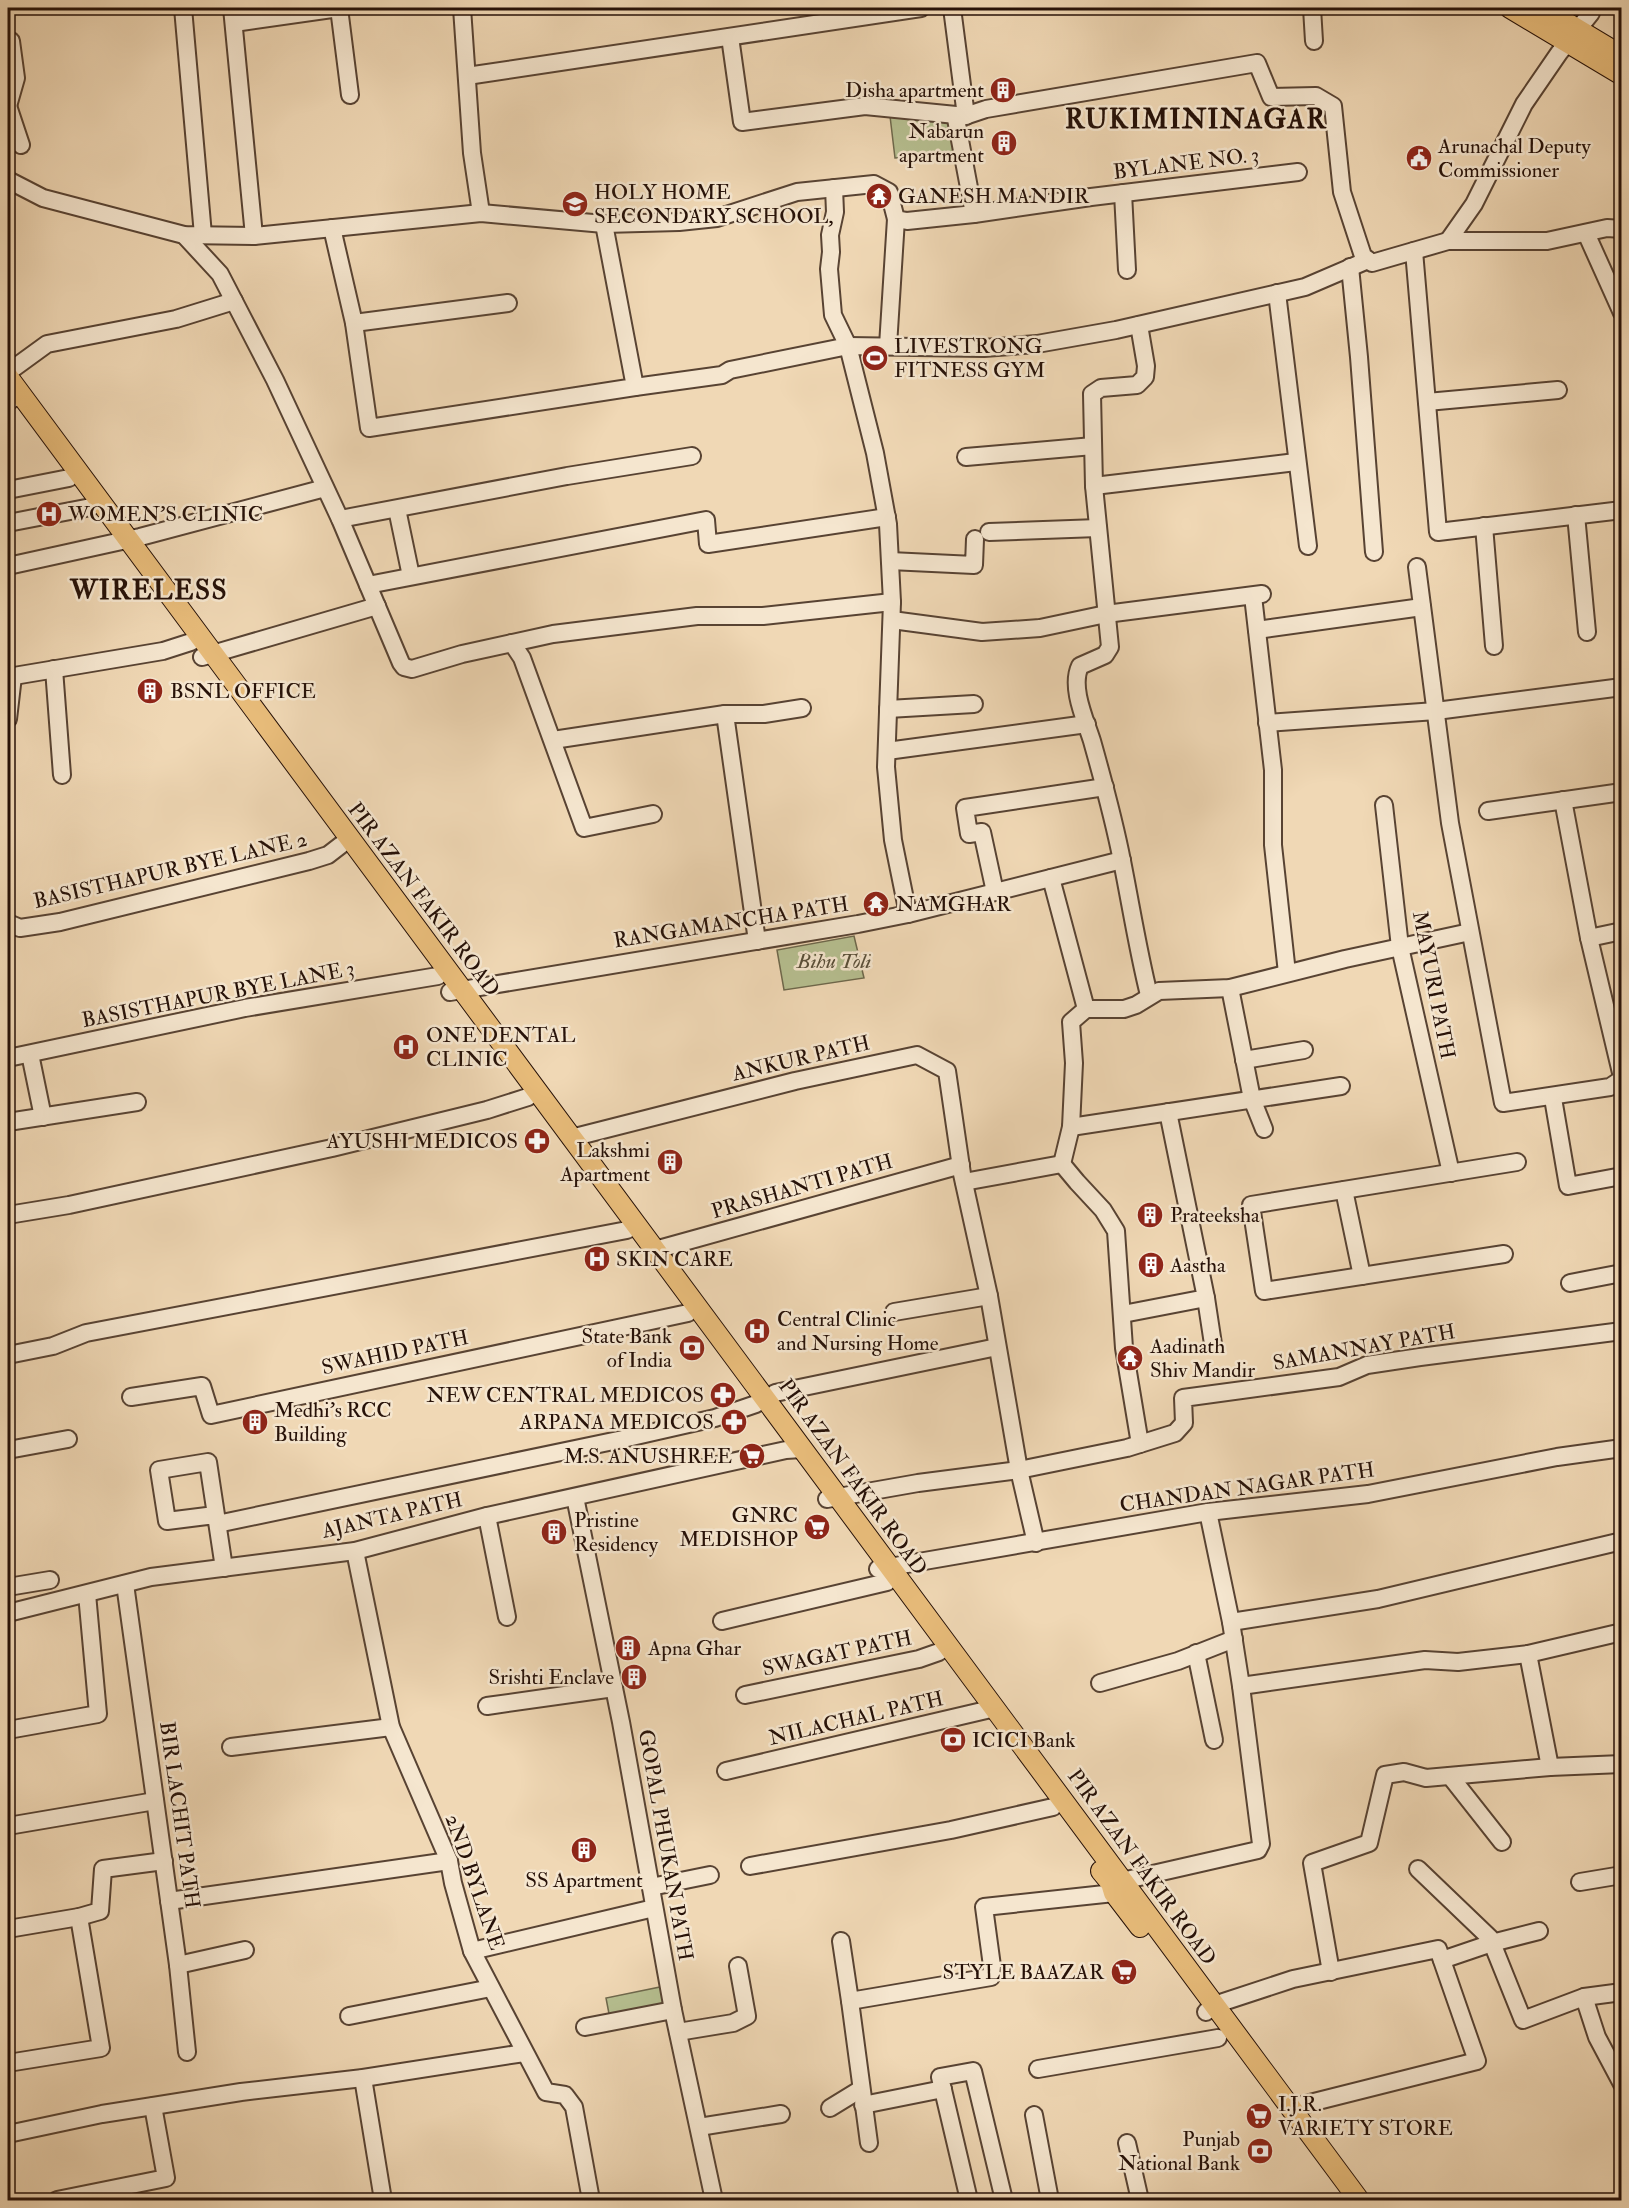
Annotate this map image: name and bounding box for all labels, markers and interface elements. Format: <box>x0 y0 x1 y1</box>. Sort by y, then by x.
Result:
building icon: Disha apartment <box>988 75 1018 105</box>
place label: Disha apartment <box>845 77 984 104</box>
district label: RUKIMININAGAR <box>1065 103 1327 136</box>
place label: Nabarun apartment <box>899 118 984 169</box>
building icon: Nabarun apartment <box>989 128 1019 158</box>
place label: Arunachal Deputy Commissioner <box>1437 133 1591 184</box>
street label: BYLANE NO. 3 <box>1112 141 1261 186</box>
public building icon: Arunachal Deputy Commissioner <box>1404 143 1434 173</box>
place label: HOLY HOME SECONDARY SCHOOL, <box>594 179 833 230</box>
temple icon: GANESH MANDIR <box>864 181 894 211</box>
place label: GANESH MANDIR <box>898 183 1090 210</box>
school or university icon: HOLY HOME SECONDARY SCHOOL, <box>560 189 590 219</box>
place label: LIVESTRONG FITNESS GYM <box>894 333 1045 384</box>
sports icon: LIVESTRONG FITNESS GYM <box>860 343 890 373</box>
hospital icon: WOMEN'S CLINIC <box>34 499 64 529</box>
place label: WOMEN'S CLINIC <box>67 501 263 528</box>
district label: WIRELESS <box>69 574 228 607</box>
building icon: BSNL OFFICE <box>135 676 165 706</box>
place label: BSNL OFFICE <box>170 678 316 705</box>
street label: PIR AZAN FAKIR ROAD <box>342 797 505 1002</box>
street label: BASISTHAPUR BYE LANE 2 <box>31 826 310 915</box>
temple icon: NAMGHAR <box>861 889 891 919</box>
street label: RANGAMANCHA PATH <box>612 891 851 954</box>
place label: NAMGHAR <box>896 891 1012 918</box>
street label: MAYURI PATH <box>1406 909 1461 1061</box>
park label: Bihu Toli <box>796 948 871 975</box>
street label: BASISTHAPUR BYE LANE 3 <box>79 955 357 1034</box>
place label: ONE DENTAL CLINIC <box>426 1022 576 1073</box>
street label: ANKUR PATH <box>729 1030 873 1088</box>
hospital icon: ONE DENTAL CLINIC <box>391 1032 421 1062</box>
pharmacy icon: AYUSHI MEDICOS <box>522 1126 552 1156</box>
place label: AYUSHI MEDICOS <box>325 1128 518 1155</box>
place label: Lakshmi Apartment <box>559 1137 650 1188</box>
building icon: Lakshmi Apartment <box>655 1147 685 1177</box>
street label: PRASHANTI PATH <box>708 1148 896 1225</box>
building icon: Prateeksha <box>1135 1200 1165 1230</box>
place label: Prateeksha <box>1170 1202 1260 1229</box>
hospital icon: SKIN CARE <box>582 1244 612 1274</box>
place label: SKIN CARE <box>616 1246 733 1273</box>
building icon: Aastha <box>1136 1250 1166 1280</box>
place label: Aastha <box>1169 1252 1226 1279</box>
place label: Central Clinic and Nursing Home <box>777 1306 939 1357</box>
hospital icon: Central Clinic and Nursing Home <box>742 1316 772 1346</box>
street label: SAMANNAY PATH <box>1271 1318 1457 1377</box>
place label: State Bank of India <box>582 1323 672 1374</box>
street label: SWAHID PATH <box>319 1324 471 1381</box>
bank icon: State Bank of India <box>677 1333 707 1363</box>
place label: Aadinath Shiv Mandir <box>1149 1333 1255 1384</box>
temple icon: Aadinath Shiv Mandir <box>1115 1343 1145 1373</box>
street label: PIR AZAN FAKIR ROAD <box>772 1374 933 1581</box>
pharmacy icon: NEW CENTRAL MEDICOS <box>708 1380 738 1410</box>
place label: NEW CENTRAL MEDICOS <box>426 1382 704 1409</box>
place label: Medhi's RCC Building <box>274 1397 392 1448</box>
building icon: Medhi's RCC Building <box>240 1407 270 1437</box>
pharmacy icon: ARPANA MEDICOS <box>719 1407 749 1437</box>
place label: ARPANA MEDICOS <box>519 1409 714 1436</box>
supermarket icon: M.S. ANUSHREE <box>737 1441 767 1471</box>
place label: M.S. ANUSHREE <box>564 1443 732 1470</box>
street label: CHANDAN NAGAR PATH <box>1118 1456 1376 1519</box>
street label: AJANTA PATH <box>318 1486 465 1545</box>
place label: GNRC MEDISHOP <box>679 1502 798 1553</box>
place label: Pristine Residency <box>574 1507 659 1558</box>
supermarket icon: GNRC MEDISHOP <box>802 1512 832 1542</box>
building icon: Pristine Residency <box>539 1517 569 1547</box>
street label: SWAGAT PATH <box>760 1624 914 1683</box>
building icon: Apna Ghar <box>613 1633 643 1663</box>
place label: Apna Ghar <box>647 1635 741 1662</box>
building icon: Srishti Enclave <box>619 1662 649 1692</box>
place label: Srishti Enclave <box>488 1664 614 1691</box>
street label: NILACHAL PATH <box>766 1685 946 1752</box>
street label: BIR LACHIT PATH <box>153 1720 206 1910</box>
bank icon: ICICI Bank <box>938 1725 968 1755</box>
street label: GOPAL PHUKAN PATH <box>632 1727 699 1963</box>
place label: ICICI Bank <box>972 1727 1076 1754</box>
street label: PIR AZAN FAKIR ROAD <box>1061 1764 1222 1971</box>
street label: 2ND BYLANE <box>439 1811 510 1954</box>
building icon: SS Apartment <box>569 1835 599 1865</box>
place label: SS Apartment <box>525 1867 643 1894</box>
supermarket icon: STYLE BAAZAR <box>1109 1957 1139 1987</box>
place label: STYLE BAAZAR <box>943 1959 1105 1986</box>
place label: I.J.R. VARIETY STORE <box>1278 2091 1453 2142</box>
supermarket icon: I.J.R. VARIETY STORE <box>1244 2101 1274 2131</box>
place label: Punjab National Bank <box>1118 2126 1240 2177</box>
bank icon: Punjab National Bank <box>1245 2136 1275 2166</box>

